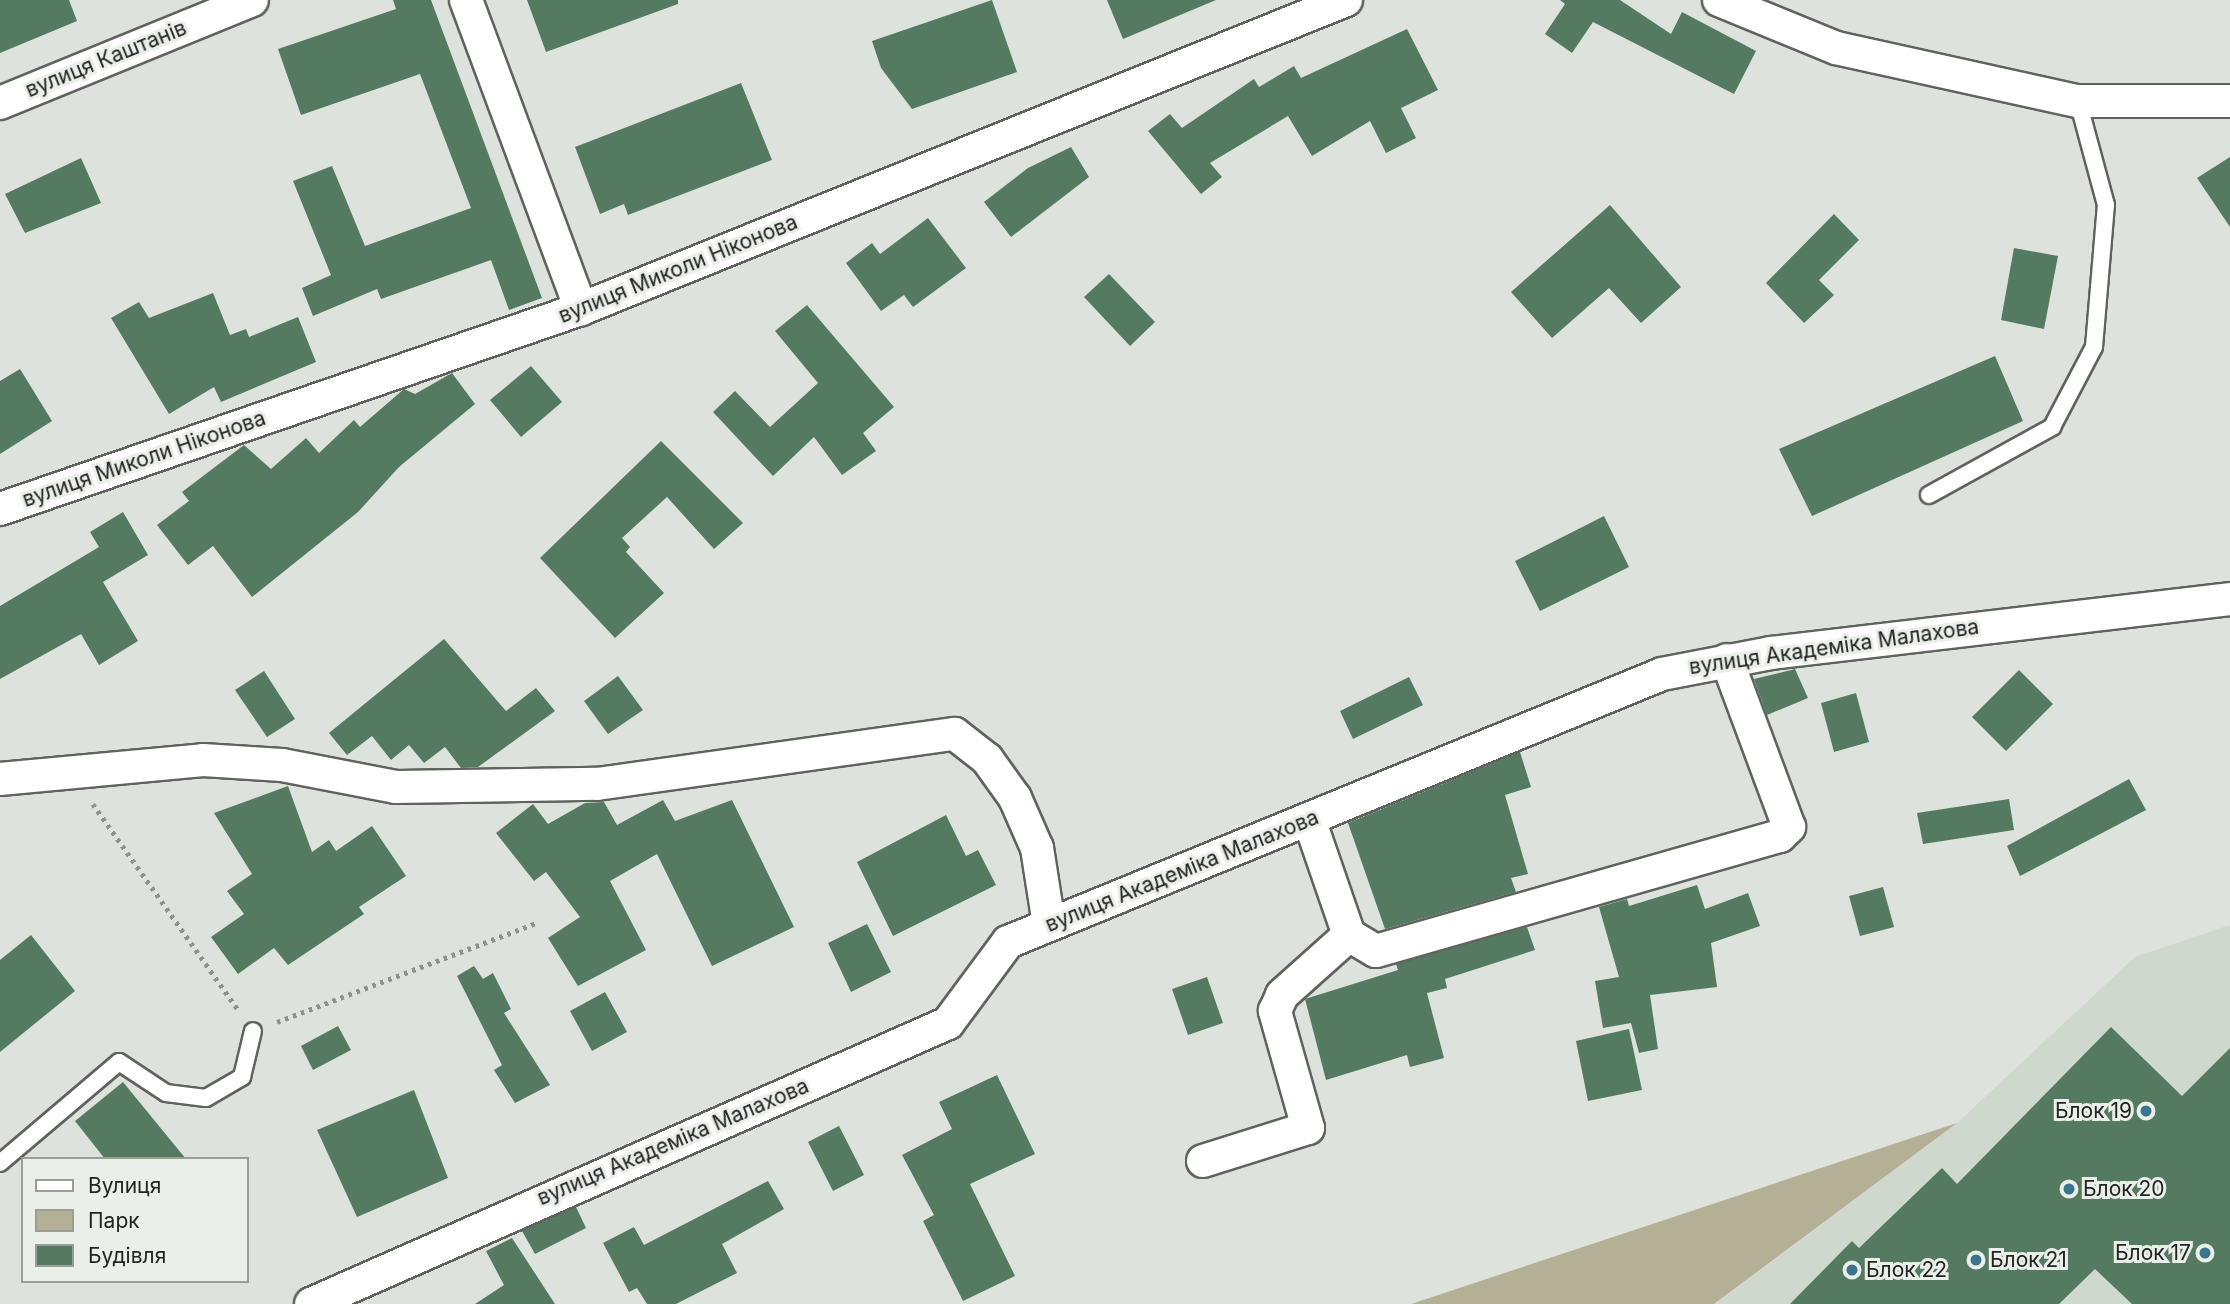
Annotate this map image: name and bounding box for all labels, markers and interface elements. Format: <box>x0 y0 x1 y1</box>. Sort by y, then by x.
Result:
street label: вулиця Каштанів <box>22 15 190 103</box>
street label: вулиця Миколи Ніконова <box>555 209 801 329</box>
street label: вулиця Миколи Ніконова <box>19 406 269 512</box>
street label: вулиця Академіка Малахова <box>1687 614 1981 680</box>
street label: вулиця Академіка Малахова <box>1042 805 1322 937</box>
street label: вулиця Академіка Малахова <box>533 1073 813 1211</box>
place label: Блок 19 <box>2055 1098 2132 1124</box>
marker: Блок 19 <box>2138 1103 2154 1119</box>
legend <box>21 1157 248 1283</box>
text: Вулиця <box>88 1173 161 1198</box>
place label: Блок 20 <box>2083 1176 2165 1202</box>
marker: Блок 20 <box>2061 1181 2077 1197</box>
text: Парк <box>88 1208 140 1233</box>
place label: Блок 17 <box>2115 1240 2191 1266</box>
text: Будівля <box>88 1243 166 1268</box>
marker: Блок 17 <box>2197 1245 2213 1261</box>
place label: Блок 21 <box>1990 1247 2067 1273</box>
marker: Блок 21 <box>1968 1252 1984 1268</box>
place label: Блок 22 <box>1866 1257 1947 1283</box>
marker: Блок 22 <box>1844 1262 1860 1278</box>

